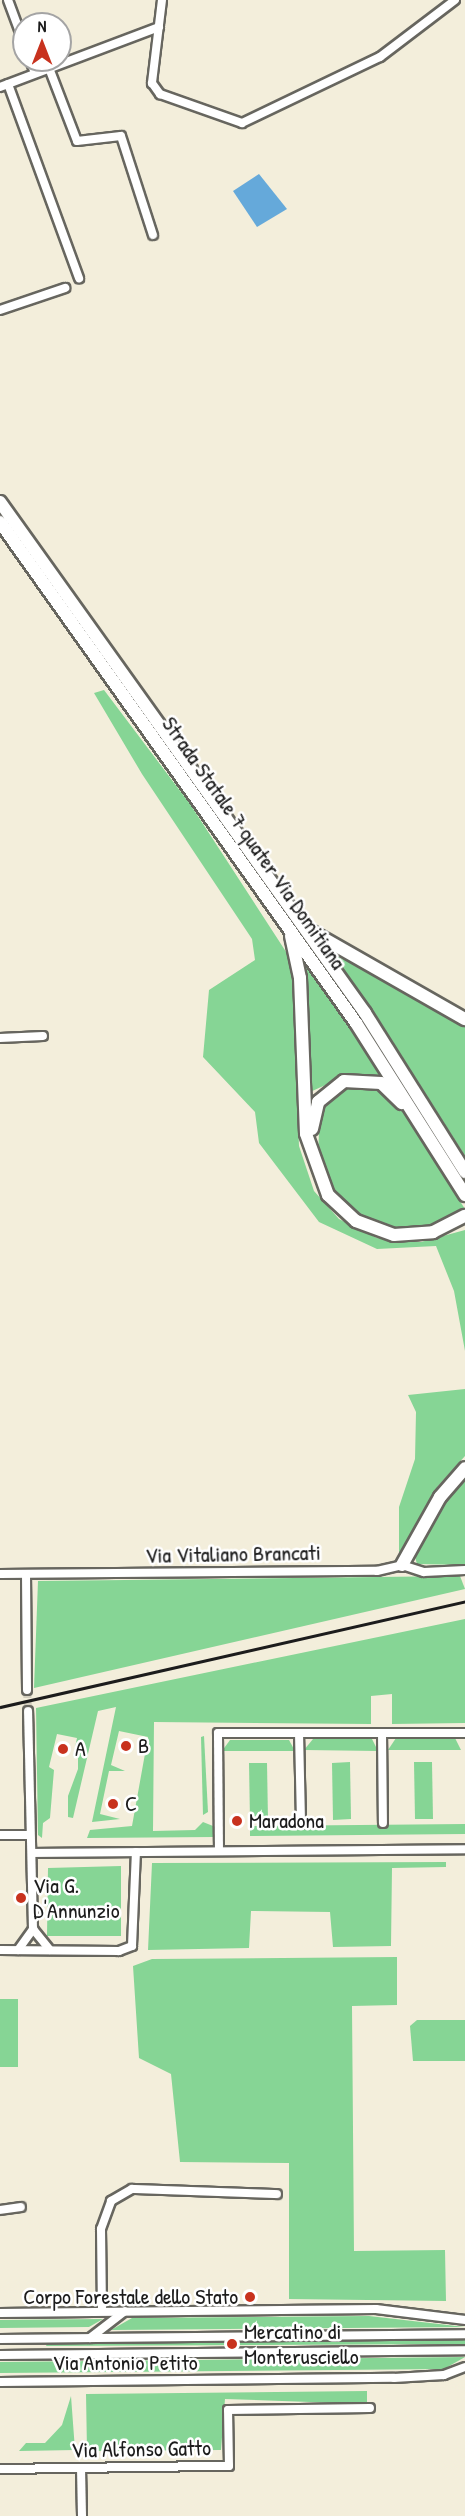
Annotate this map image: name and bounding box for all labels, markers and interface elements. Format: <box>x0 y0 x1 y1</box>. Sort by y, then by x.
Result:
north arrow <box>12 12 72 72</box>
text: N <box>38 15 46 37</box>
street label: Strada Statale 7 quater Via Domitiana <box>156 712 352 974</box>
street label: Via Vitaliano Brancati <box>145 1539 321 1569</box>
place label: B <box>138 1733 149 1759</box>
place label: A <box>75 1736 86 1762</box>
marker: B <box>119 1739 133 1753</box>
marker: A <box>56 1742 70 1756</box>
place label: C <box>125 1791 137 1817</box>
marker: C <box>106 1797 120 1811</box>
place label: Maradona <box>249 1808 324 1834</box>
marker: Maradona <box>230 1814 244 1828</box>
place label: Via G. D'Annunzio <box>33 1872 120 1924</box>
marker: Via G. D'Annunzio <box>14 1891 28 1905</box>
place label: Corpo Forestale dello Stato <box>23 2284 238 2310</box>
marker: Corpo Forestale dello Stato <box>243 2290 257 2304</box>
place label: Mercatino di Monterusciello <box>244 2318 359 2370</box>
marker: Mercatino di Monterusciello <box>225 2337 239 2351</box>
street label: Via Antonio Petito <box>52 2350 198 2376</box>
street label: Via Alfonso Gatto <box>71 2435 211 2463</box>

